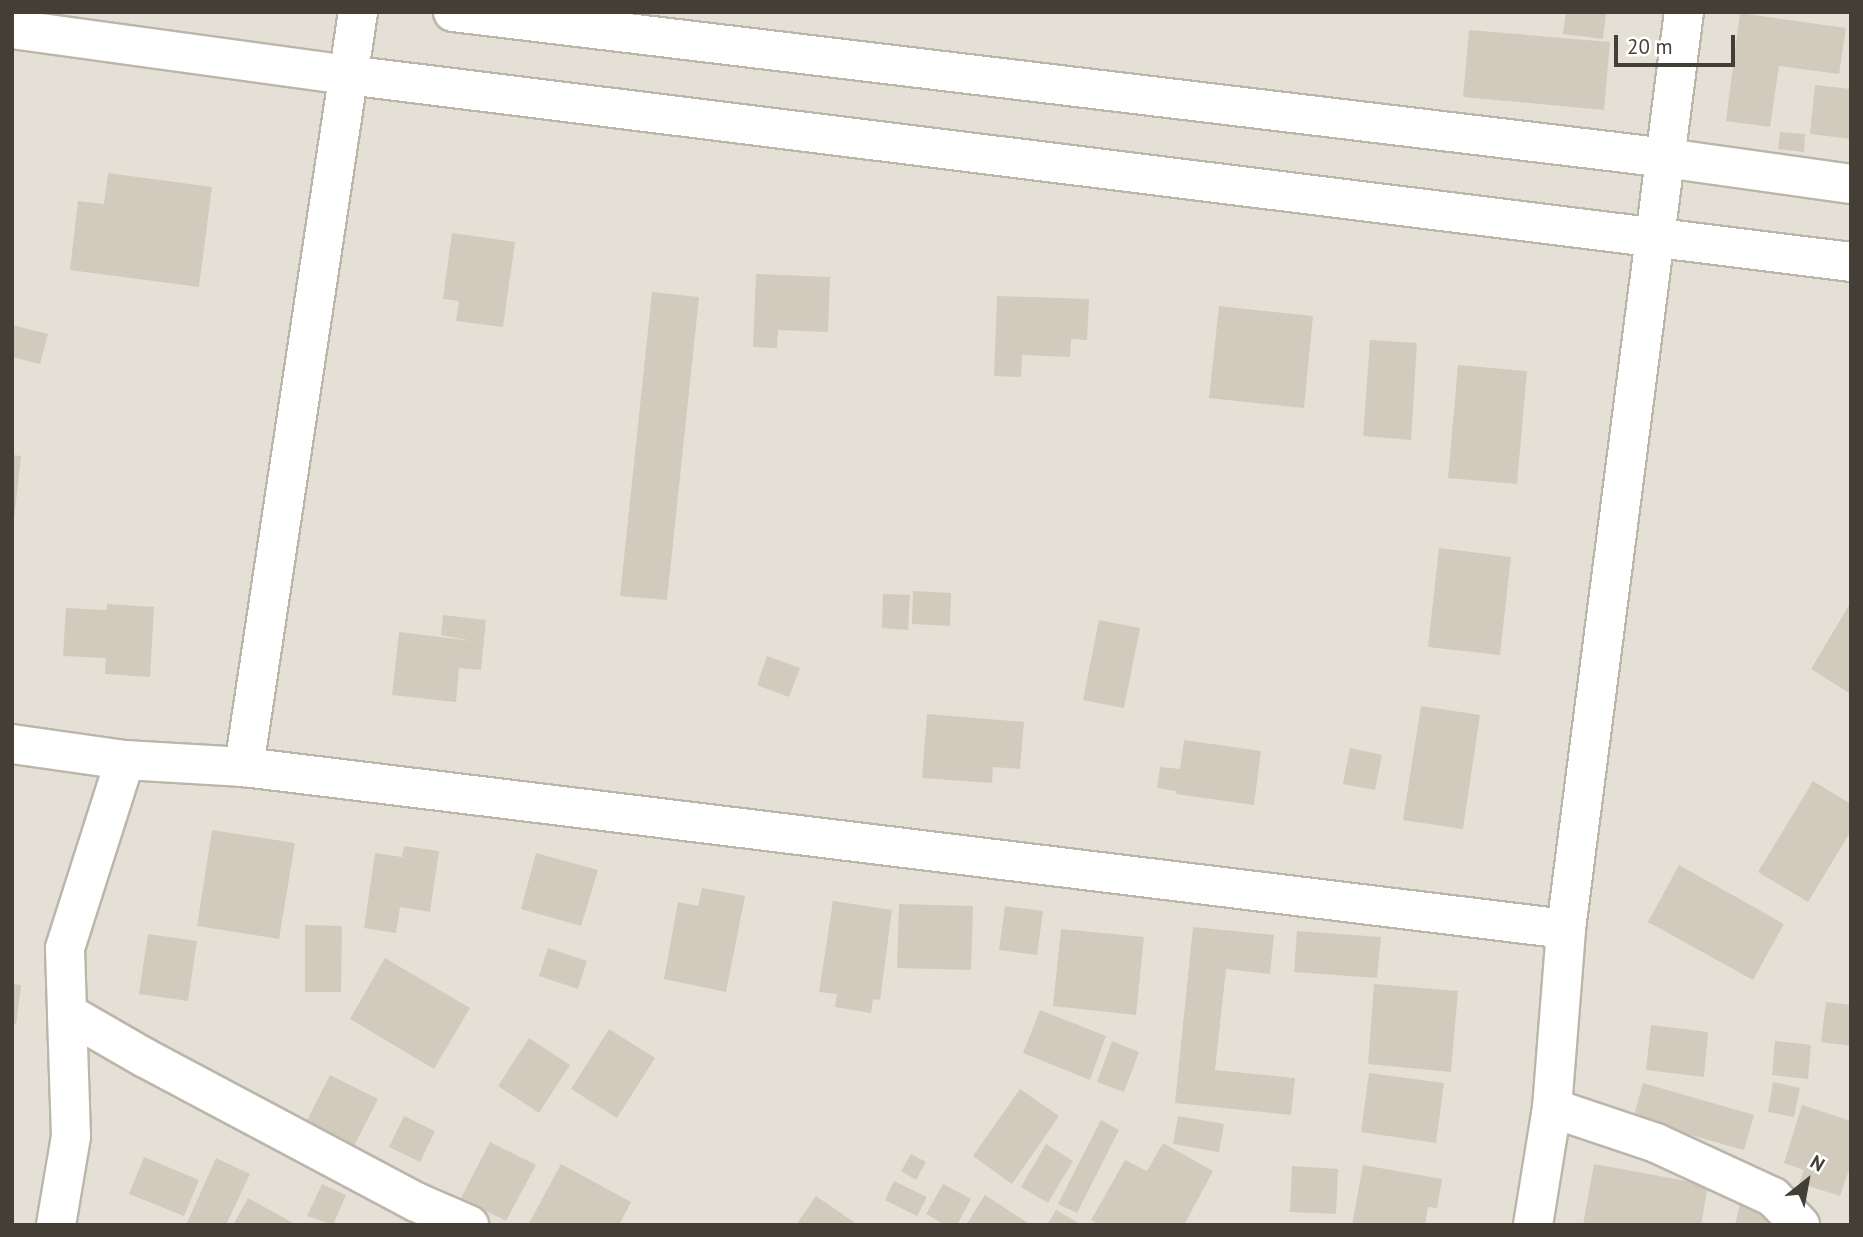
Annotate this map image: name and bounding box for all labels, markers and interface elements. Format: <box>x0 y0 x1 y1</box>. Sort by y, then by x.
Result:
scale bar <box>1618 21 1739 65</box>
text: 20 m <box>1627 33 1673 60</box>
north arrow <box>1772 1146 1842 1216</box>
text: N <box>1806 1149 1829 1176</box>

